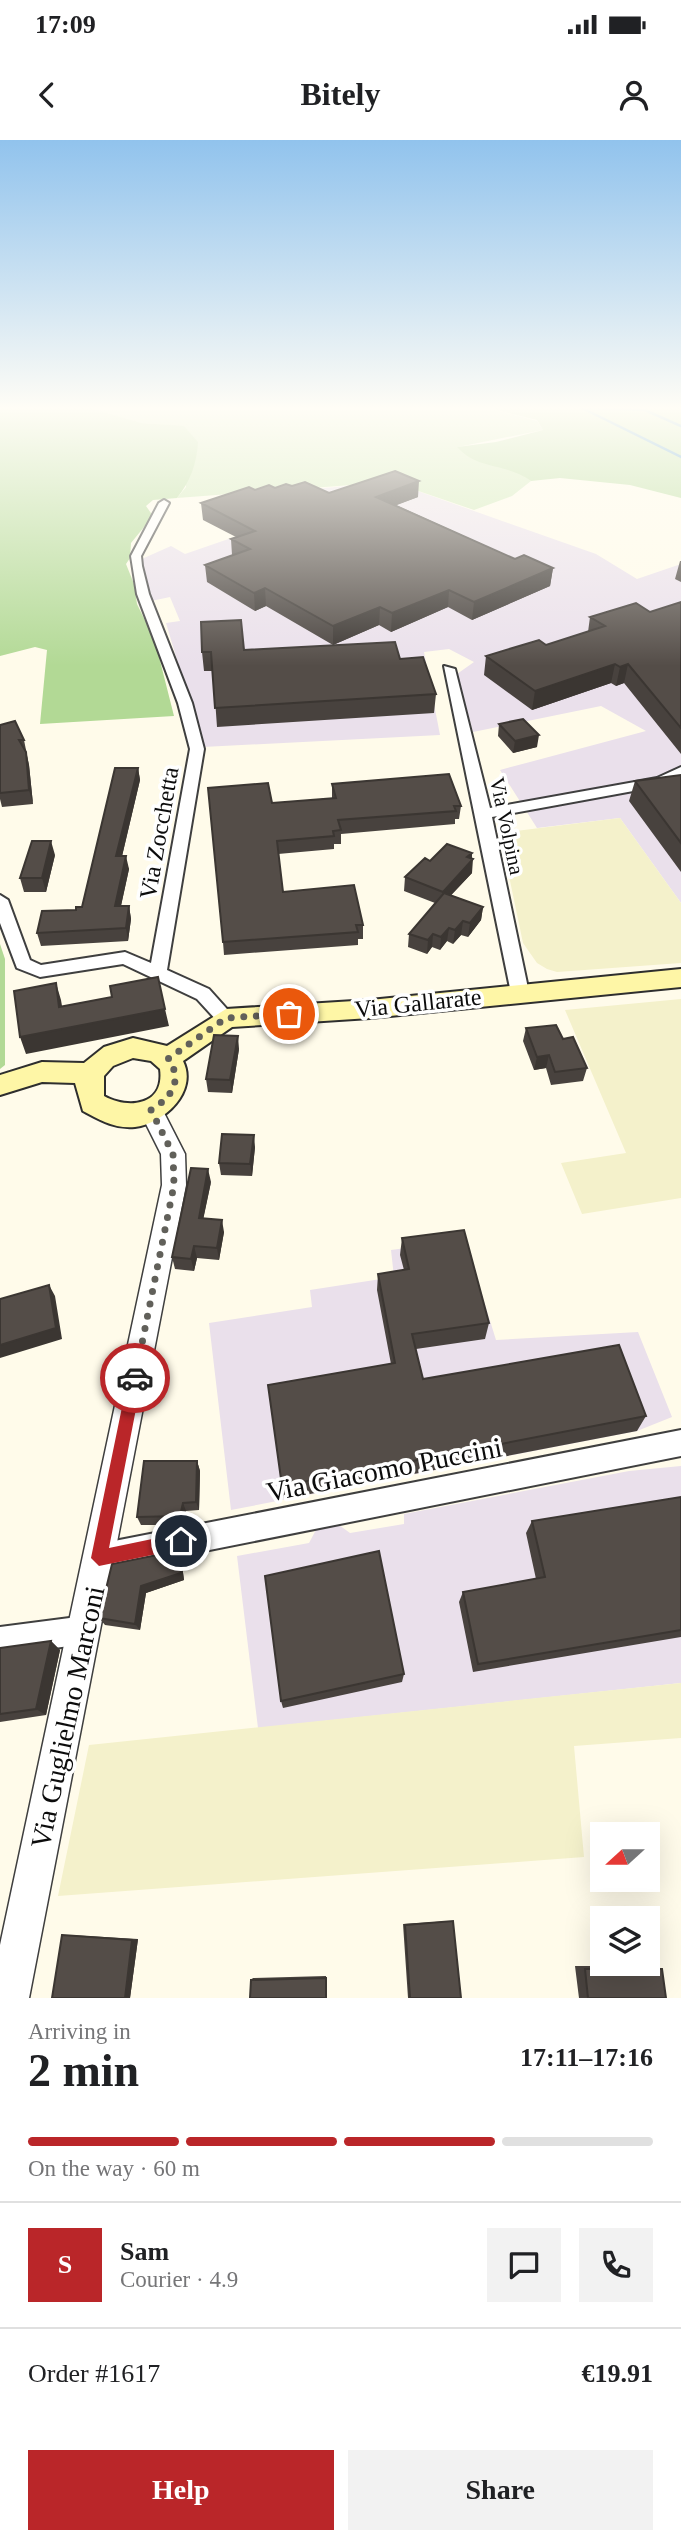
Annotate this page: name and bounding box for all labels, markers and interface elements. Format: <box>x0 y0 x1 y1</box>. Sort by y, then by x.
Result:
text: 17:09 <box>35 10 96 39</box>
icon: back <box>28 76 66 114</box>
text: Bitely <box>301 76 380 112</box>
icon: person <box>615 76 653 114</box>
street label: Via Zocchetta <box>135 765 183 901</box>
street label: Via Volpina <box>485 775 529 878</box>
street label: Via Gallarate <box>353 983 483 1023</box>
pin <box>259 984 319 1044</box>
icon: bag <box>270 995 308 1033</box>
courier <box>100 1343 170 1413</box>
icon: car <box>116 1359 154 1397</box>
street label: Via Giacomo Puccini <box>264 1431 505 1508</box>
pin <box>151 1511 211 1571</box>
icon: home <box>162 1522 200 1560</box>
street label: Via Guglielmo Marconi <box>25 1583 110 1851</box>
north arrow <box>590 1822 660 1892</box>
map controls <box>590 1822 660 1976</box>
button: layers <box>590 1906 660 1976</box>
text: Arriving in <box>28 2019 131 2044</box>
text: 17:11–17:16 <box>520 2043 653 2072</box>
text: 2 min <box>28 2045 139 2096</box>
text: On the way · 60 m <box>28 2156 200 2181</box>
button: chat <box>487 2228 561 2302</box>
button: phone <box>579 2228 653 2302</box>
text: Sam <box>120 2237 169 2266</box>
text: S <box>58 2250 72 2279</box>
text: Courier · 4.9 <box>120 2267 238 2292</box>
text: Order #1617 <box>28 2359 160 2388</box>
text: €19.91 <box>582 2359 653 2388</box>
button: Help <box>28 2450 334 2530</box>
button: Share <box>348 2450 653 2530</box>

